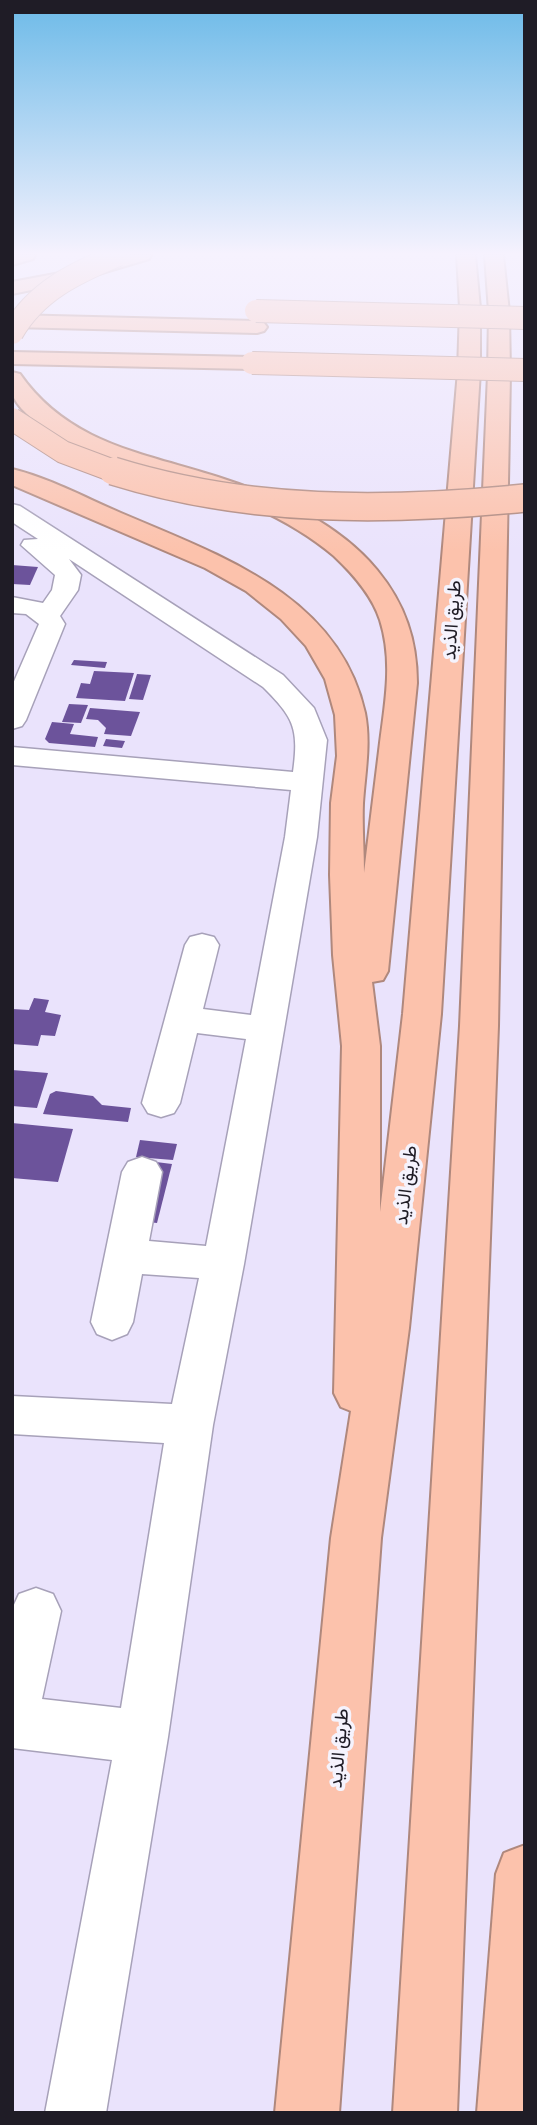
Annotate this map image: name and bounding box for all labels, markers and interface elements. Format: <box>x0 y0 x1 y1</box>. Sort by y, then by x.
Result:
street label: طريق الذيد <box>438 579 466 661</box>
street label: طريق الذيد <box>390 1144 422 1226</box>
street label: طريق الذيد <box>325 1707 353 1789</box>

